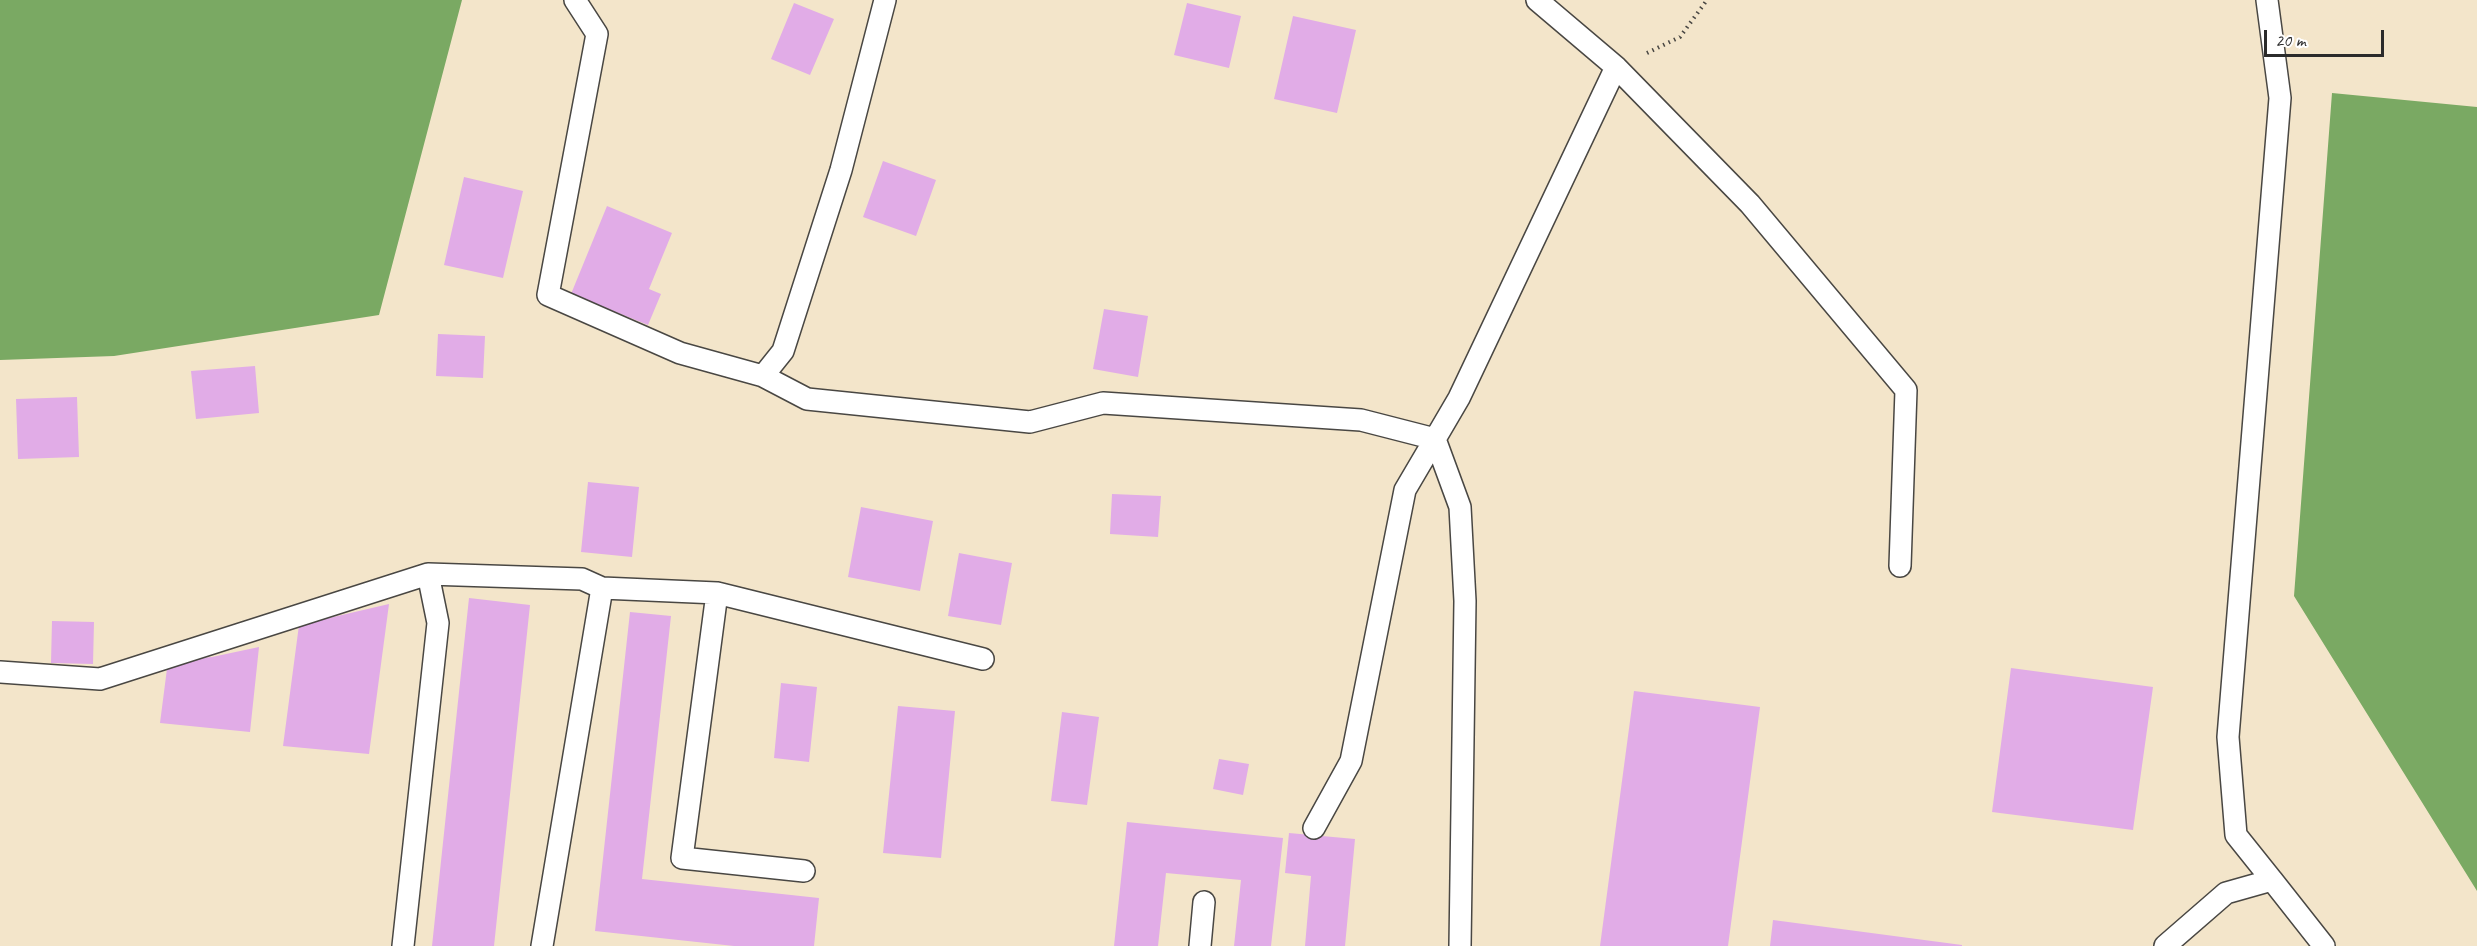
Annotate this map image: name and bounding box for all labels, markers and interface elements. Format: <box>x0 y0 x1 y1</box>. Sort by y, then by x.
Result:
scale bar <box>2267 18 2387 56</box>
text: 20 m <box>2275 29 2306 51</box>

